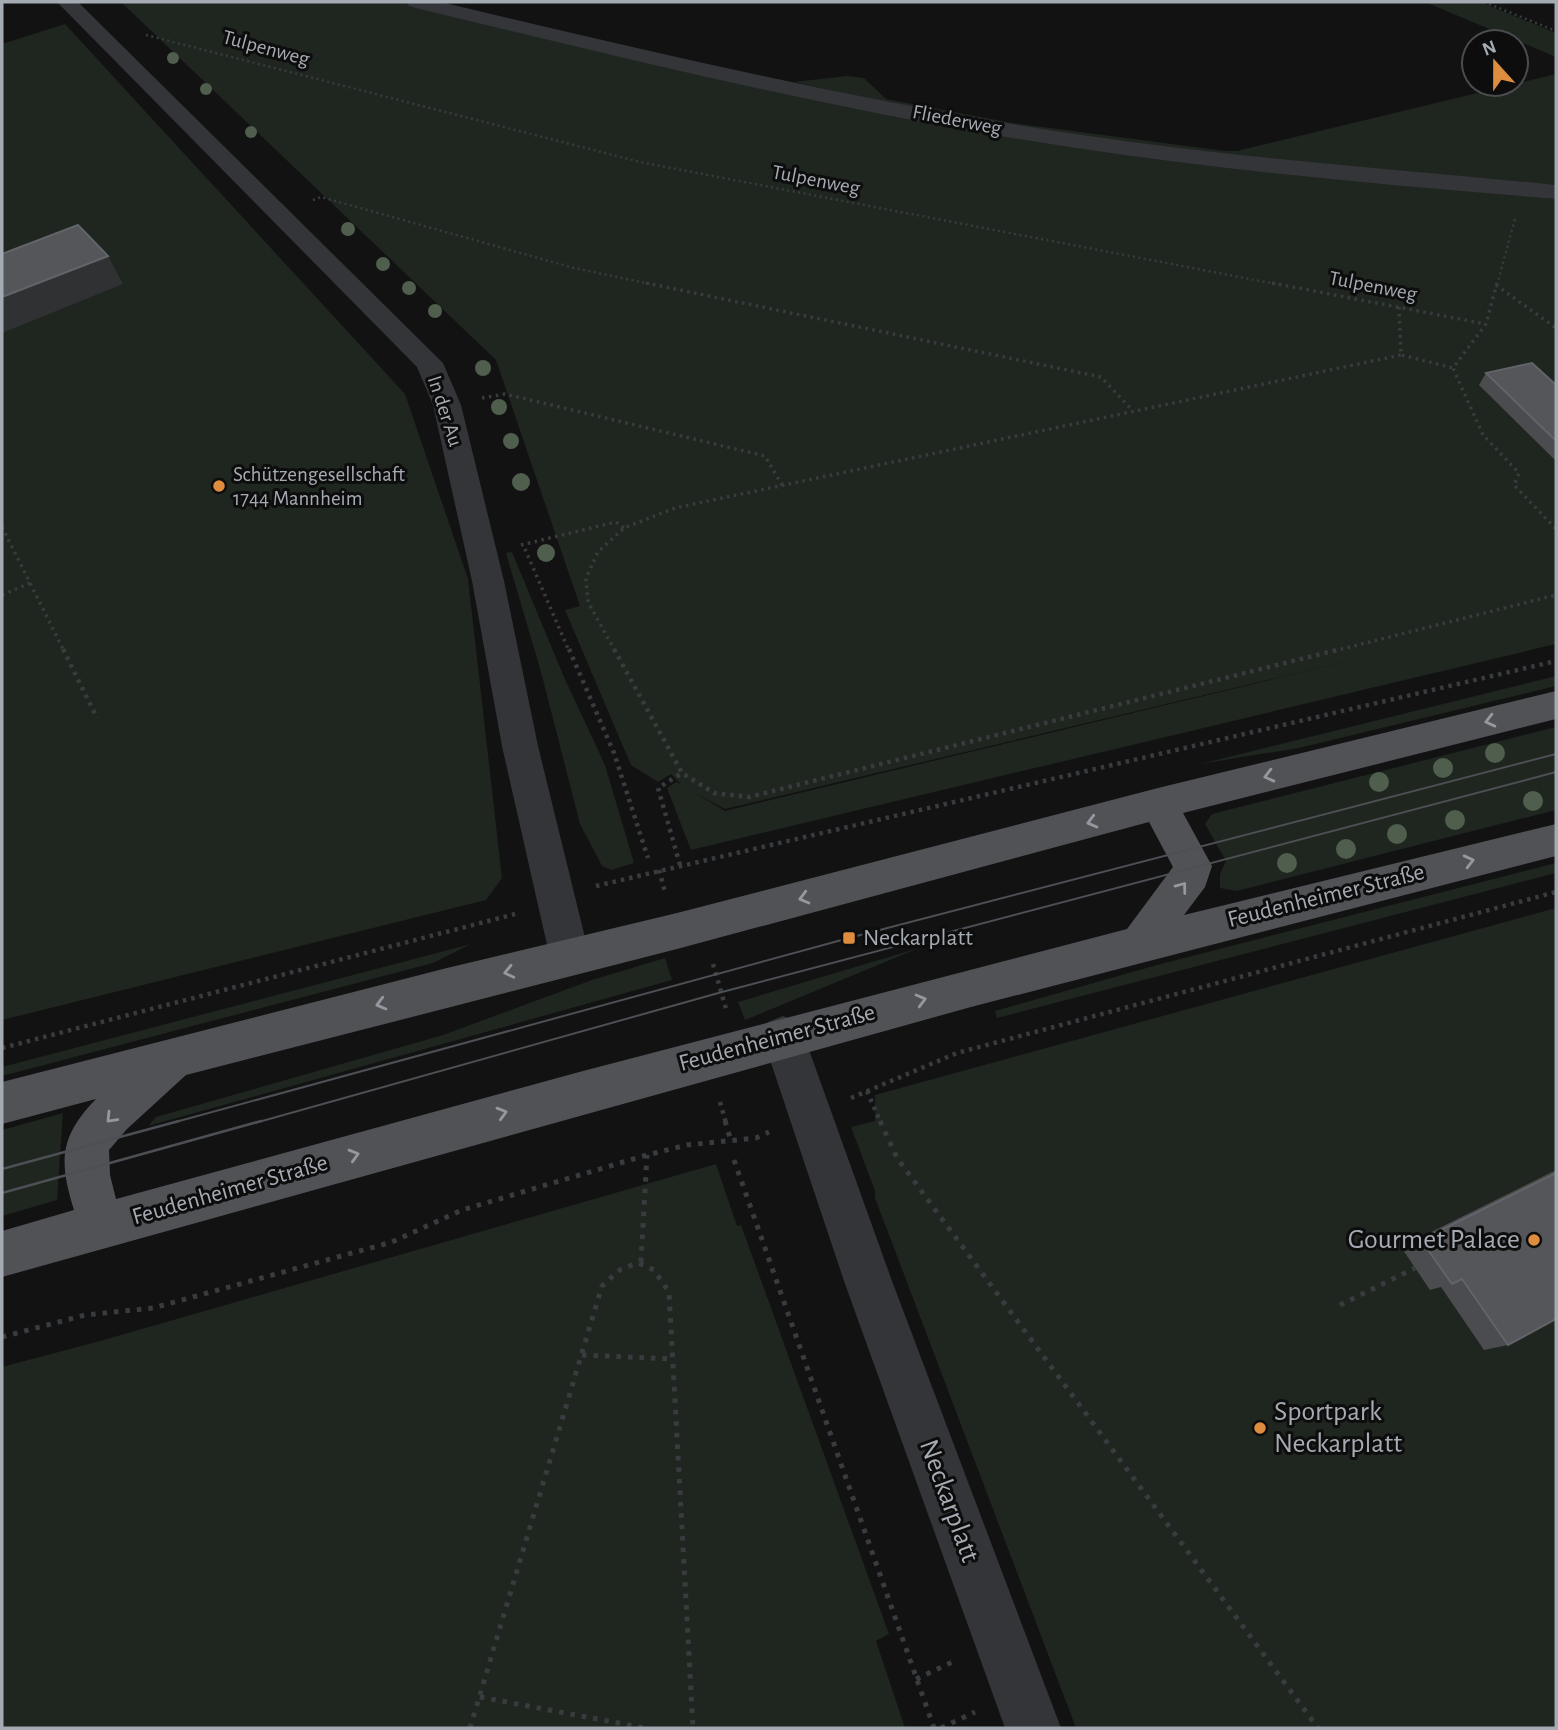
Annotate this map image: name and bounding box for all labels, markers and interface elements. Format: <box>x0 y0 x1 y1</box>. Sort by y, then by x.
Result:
street label: Tulpenweg <box>220 26 312 70</box>
north arrow <box>1460 28 1530 98</box>
text: N <box>1480 37 1499 60</box>
street label: Fliederweg <box>911 101 1004 139</box>
street label: Tulpenweg <box>770 161 862 199</box>
street label: Tulpenweg <box>1327 267 1419 305</box>
street label: In der Au <box>424 373 466 449</box>
place label: Schützengesellschaft 1744 Mannheim <box>233 464 405 509</box>
marker: Schützengesellschaft 1744 Mannheim <box>211 478 227 494</box>
one-way arrow <box>1484 713 1496 727</box>
one-way arrow <box>1263 768 1275 782</box>
one-way arrow <box>1087 813 1099 828</box>
one-way arrow <box>1463 854 1475 869</box>
street label: Feudenheimer Straße <box>1225 860 1427 932</box>
one-way arrow <box>1173 882 1186 895</box>
one-way arrow <box>798 890 810 904</box>
place label: Neckarplatt <box>863 926 973 950</box>
marker: Neckarplatt <box>841 930 857 946</box>
one-way arrow <box>503 964 515 978</box>
one-way arrow <box>915 994 927 1008</box>
one-way arrow <box>375 996 387 1010</box>
street label: Feudenheimer Straße <box>676 1000 878 1076</box>
one-way arrow <box>495 1107 507 1122</box>
one-way arrow <box>106 1109 119 1122</box>
one-way arrow <box>347 1149 359 1164</box>
street label: Feudenheimer Straße <box>130 1151 330 1229</box>
place label: Gourmet Palace <box>1348 1226 1520 1254</box>
marker: Gourmet Palace <box>1526 1232 1542 1248</box>
place label: Sportpark Neckarplatt <box>1274 1398 1402 1458</box>
marker: Sportpark Neckarplatt <box>1252 1420 1268 1436</box>
street label: Neckarplatt <box>914 1436 984 1566</box>

